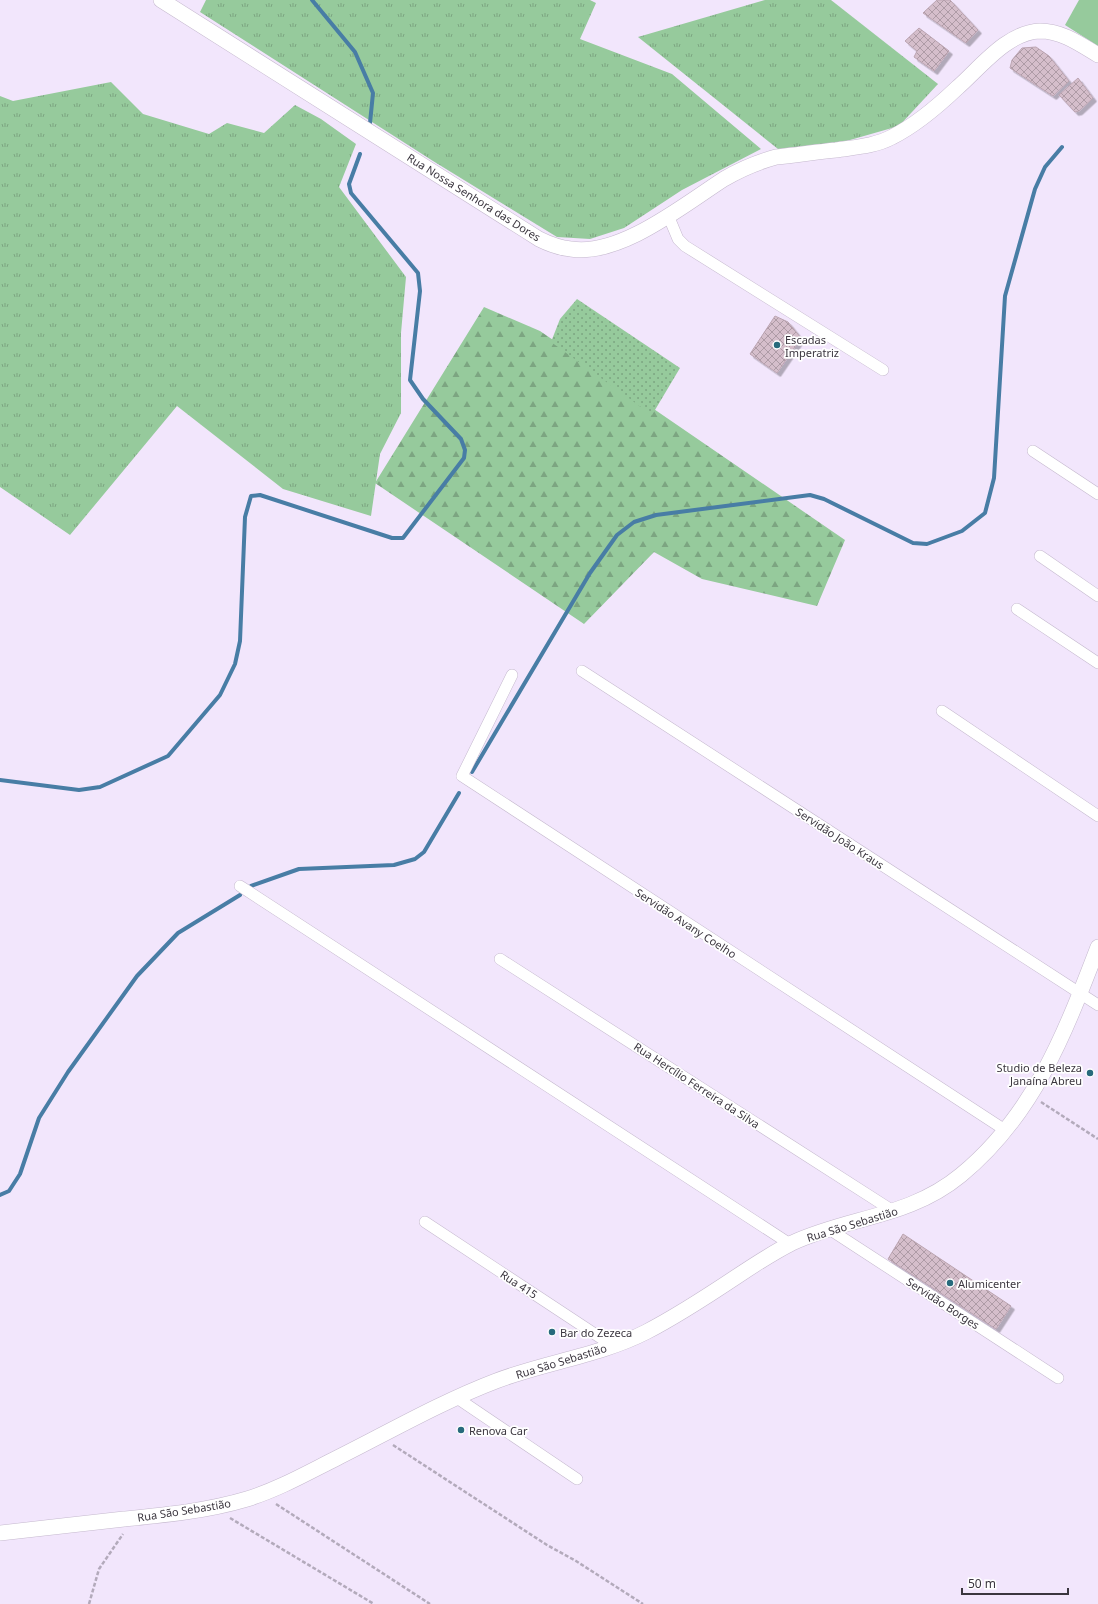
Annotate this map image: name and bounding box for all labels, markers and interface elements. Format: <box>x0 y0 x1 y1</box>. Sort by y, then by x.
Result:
street label: Rua Nossa Senhora das Dores <box>404 150 544 244</box>
place label: Escadas Imperatriz <box>785 332 839 360</box>
marker: Escadas Imperatriz <box>772 340 782 350</box>
street label: Servidão João Kraus <box>793 804 887 872</box>
street label: Servidão Avany Coelho <box>633 885 740 962</box>
street label: Rua Hercílio Ferreira da Silva <box>631 1039 763 1131</box>
place label: Studio de Beleza Janaína Abreu <box>997 1060 1082 1088</box>
marker: Studio de Beleza Janaína Abreu <box>1085 1068 1095 1078</box>
street label: Rua São Sebastião <box>805 1203 900 1245</box>
street label: Rua 415 <box>497 1266 541 1302</box>
street label: Servidão Borges <box>904 1274 982 1332</box>
place label: Alumicenter <box>958 1276 1021 1291</box>
marker: Alumicenter <box>945 1278 955 1288</box>
place label: Bar do Zezeca <box>560 1325 632 1340</box>
marker: Bar do Zezeca <box>547 1327 557 1337</box>
street label: Rua São Sebastião <box>514 1340 609 1382</box>
place label: Renova Car <box>469 1423 528 1438</box>
marker: Renova Car <box>456 1425 466 1435</box>
street label: Rua São Sebastião <box>136 1495 232 1525</box>
scale bar <box>962 1570 1068 1596</box>
text: 50 m <box>968 1575 996 1592</box>

